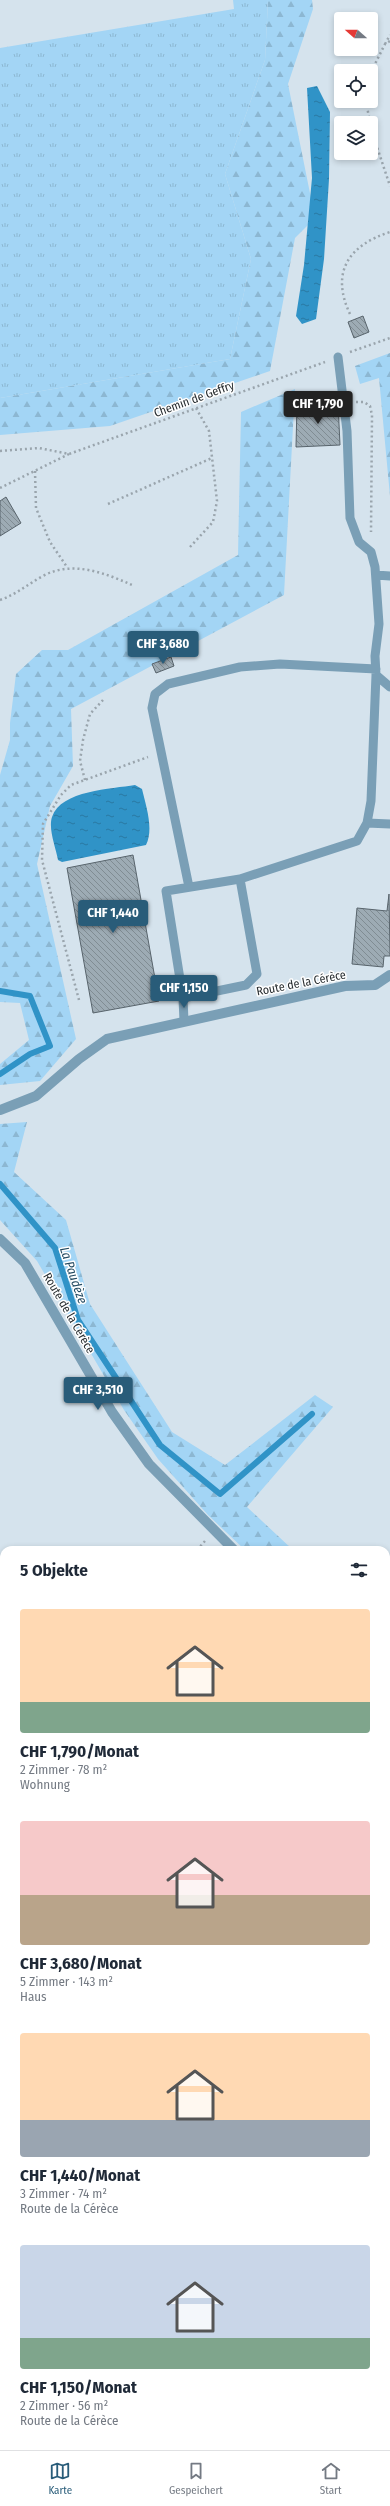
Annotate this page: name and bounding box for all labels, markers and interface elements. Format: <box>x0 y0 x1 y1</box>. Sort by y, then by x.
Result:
north arrow <box>334 12 378 56</box>
map controls <box>334 12 378 160</box>
button: locate <box>334 64 378 108</box>
button: layers <box>334 116 378 160</box>
street label: Chemin de Geffry <box>152 378 237 420</box>
pin: CHF 1,790 <box>272 391 364 425</box>
text: CHF 1,790 <box>293 396 343 411</box>
pin: CHF 3,680 <box>117 631 209 665</box>
text: CHF 3,680 <box>137 636 189 651</box>
pin: CHF 1,440 <box>67 900 159 934</box>
text: CHF 1,440 <box>87 905 139 920</box>
street label: Route de la Cérèce <box>255 967 347 999</box>
pin: CHF 1,150 <box>138 975 230 1009</box>
text: CHF 1,150 <box>159 980 209 995</box>
water label: La Paudèze <box>57 1245 90 1306</box>
street label: Route de la Cérèce <box>40 1270 98 1356</box>
pin: CHF 3,510 <box>52 1377 144 1411</box>
text: CHF 3,510 <box>73 1382 123 1397</box>
icon: filters <box>348 1559 370 1581</box>
text: 5 Objekte <box>20 1560 88 1581</box>
icon: home <box>159 1635 231 1707</box>
text: CHF 1,790/Monat <box>20 1741 139 1762</box>
text: 2 Zimmer · 78 m² <box>20 1762 107 1777</box>
text: Wohnung <box>20 1777 70 1792</box>
icon: home <box>159 1847 231 1919</box>
text: CHF 3,680/Monat <box>20 1953 142 1974</box>
text: 5 Zimmer · 143 m² <box>20 1974 113 1989</box>
text: Haus <box>20 1989 47 2004</box>
icon: home <box>159 2059 231 2131</box>
text: CHF 1,440/Monat <box>20 2165 140 2186</box>
text: 3 Zimmer · 74 m² <box>20 2186 107 2201</box>
text: Route de la Cérèce <box>20 2201 118 2216</box>
icon: home <box>159 2271 231 2343</box>
text: CHF 1,150/Monat <box>20 2377 137 2398</box>
text: 2 Zimmer · 56 m² <box>20 2398 108 2413</box>
text: Route de la Cérèce <box>20 2413 118 2428</box>
tab: Karte <box>48 2460 72 2497</box>
tab: Gespeichert <box>169 2460 223 2497</box>
tab: Start <box>320 2460 342 2497</box>

